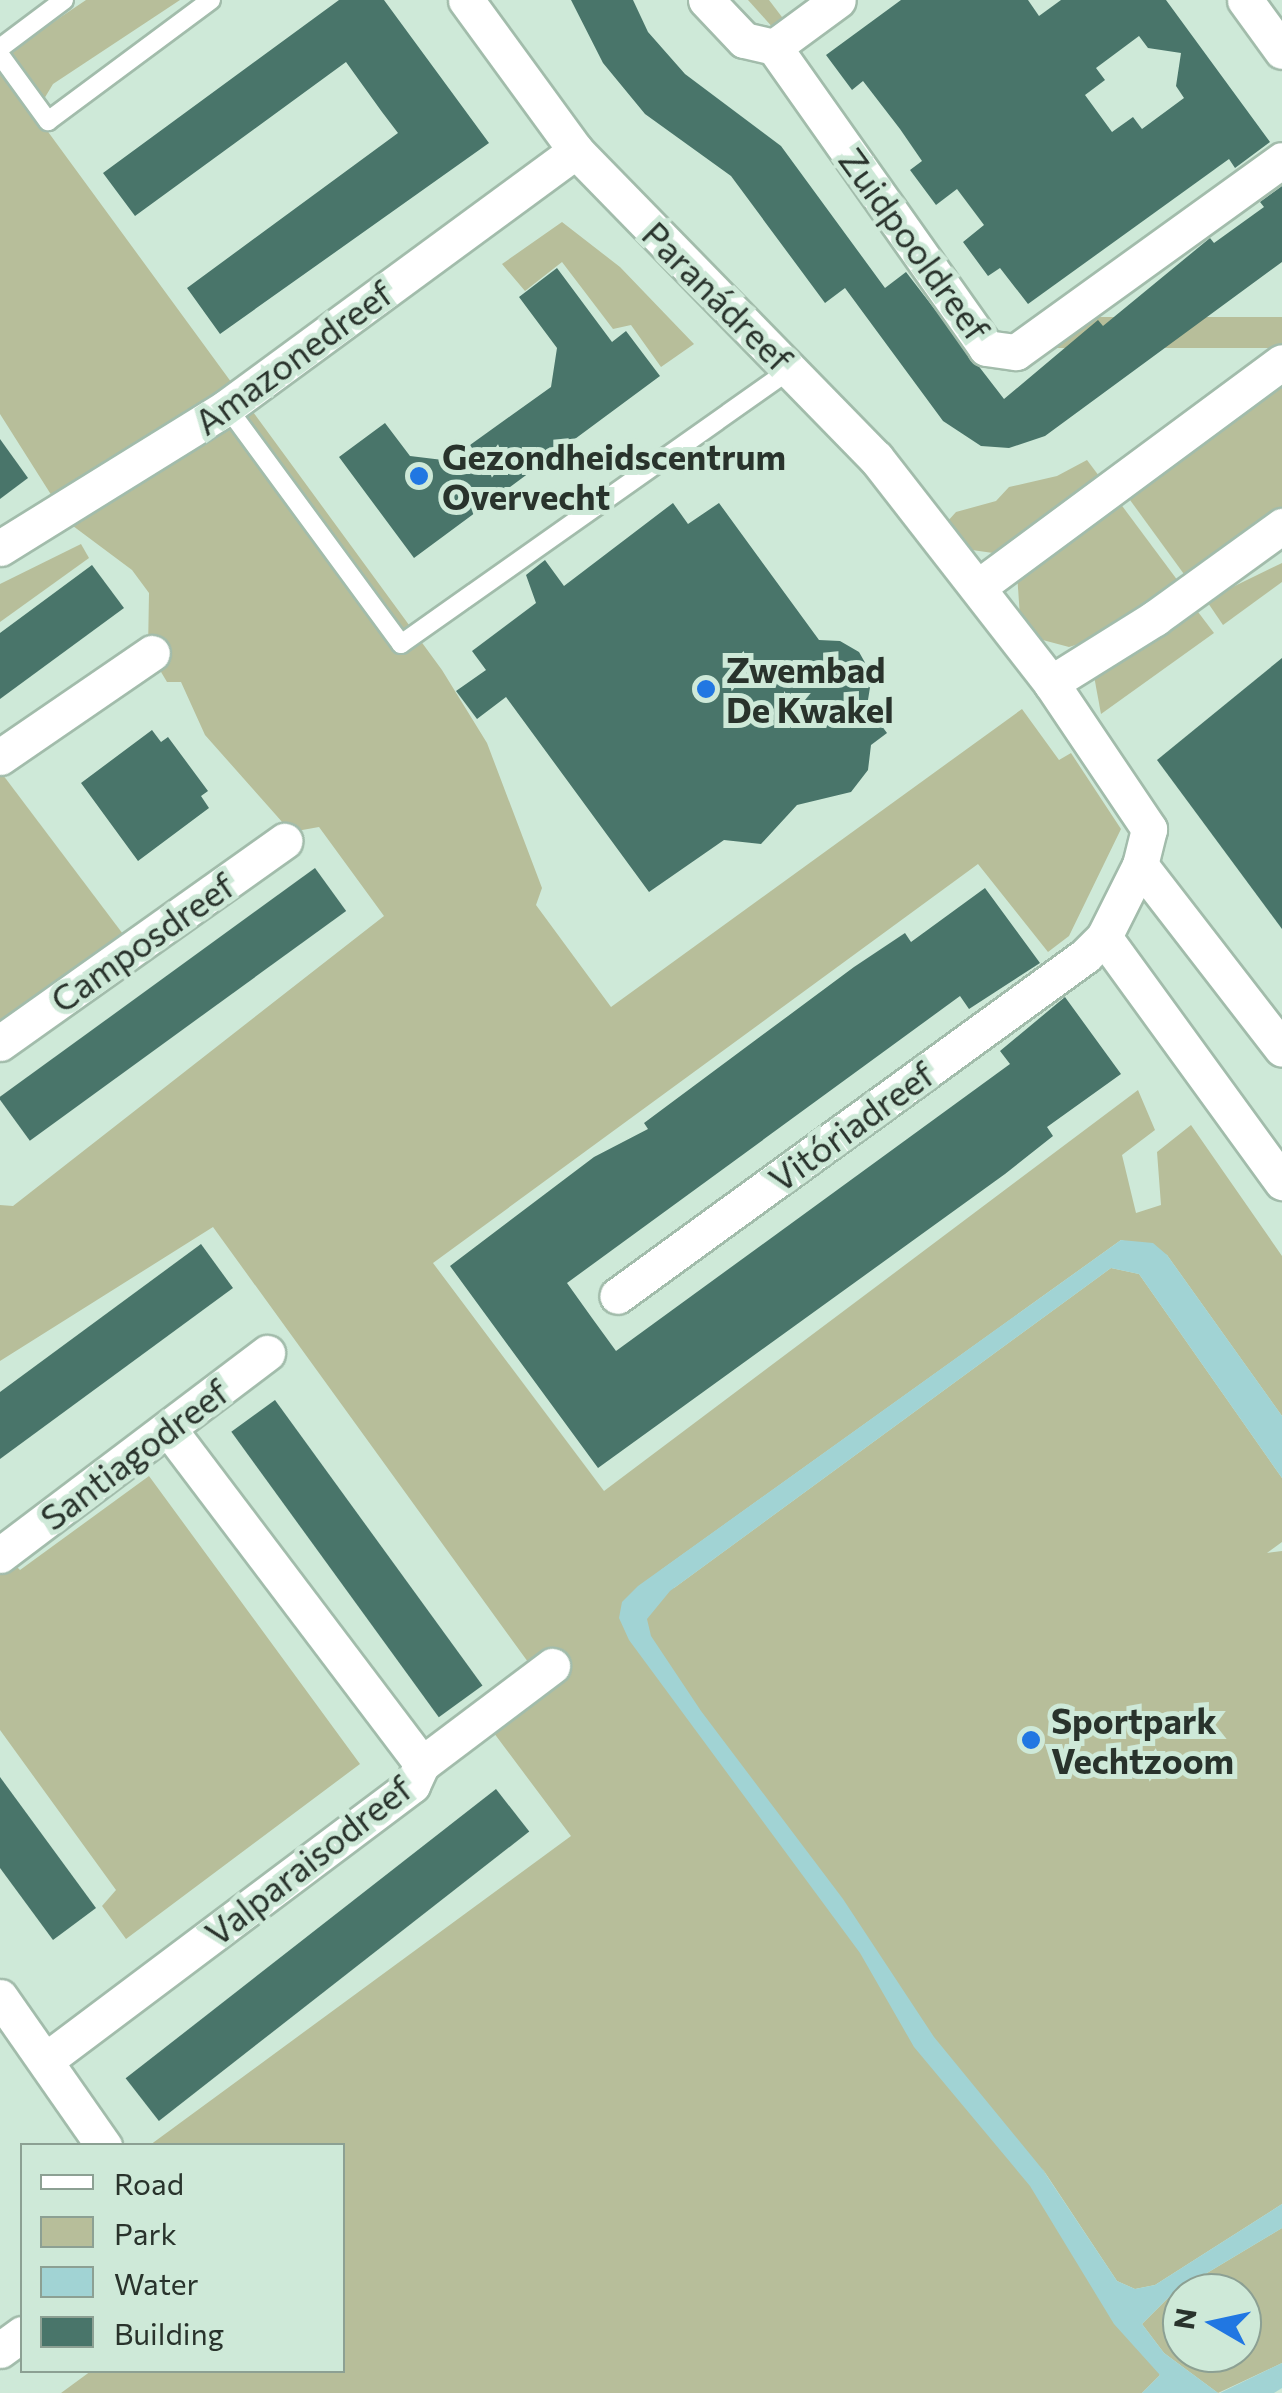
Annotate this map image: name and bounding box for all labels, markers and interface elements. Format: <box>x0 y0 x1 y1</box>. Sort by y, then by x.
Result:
street label: Zuidpooldreef <box>831 140 999 348</box>
street label: Paranádreef <box>634 212 802 380</box>
street label: Amazonedreef <box>186 271 400 443</box>
place label: Gezondheidscentrum Overvecht <box>442 435 786 517</box>
marker: Gezondheidscentrum Overvecht <box>406 463 432 489</box>
place label: Zwembad De Kwakel <box>726 648 894 730</box>
marker: Zwembad De Kwakel <box>695 678 717 700</box>
street label: Camposdreef <box>42 863 242 1021</box>
street label: Vitóriadreef <box>760 1052 942 1200</box>
street label: Santiagodreef <box>32 1370 236 1538</box>
place label: Sportpark Vechtzoom <box>1051 1699 1234 1781</box>
marker: Sportpark Vechtzoom <box>1020 1729 1042 1751</box>
street label: Valparaisodreef <box>196 1766 420 1954</box>
legend <box>20 2143 345 2373</box>
text: Road <box>114 2164 184 2201</box>
text: Park <box>114 2214 177 2251</box>
text: Water <box>114 2264 199 2301</box>
north arrow <box>1162 2273 1262 2373</box>
text: N <box>1166 2306 1203 2332</box>
text: Building <box>114 2314 224 2351</box>

